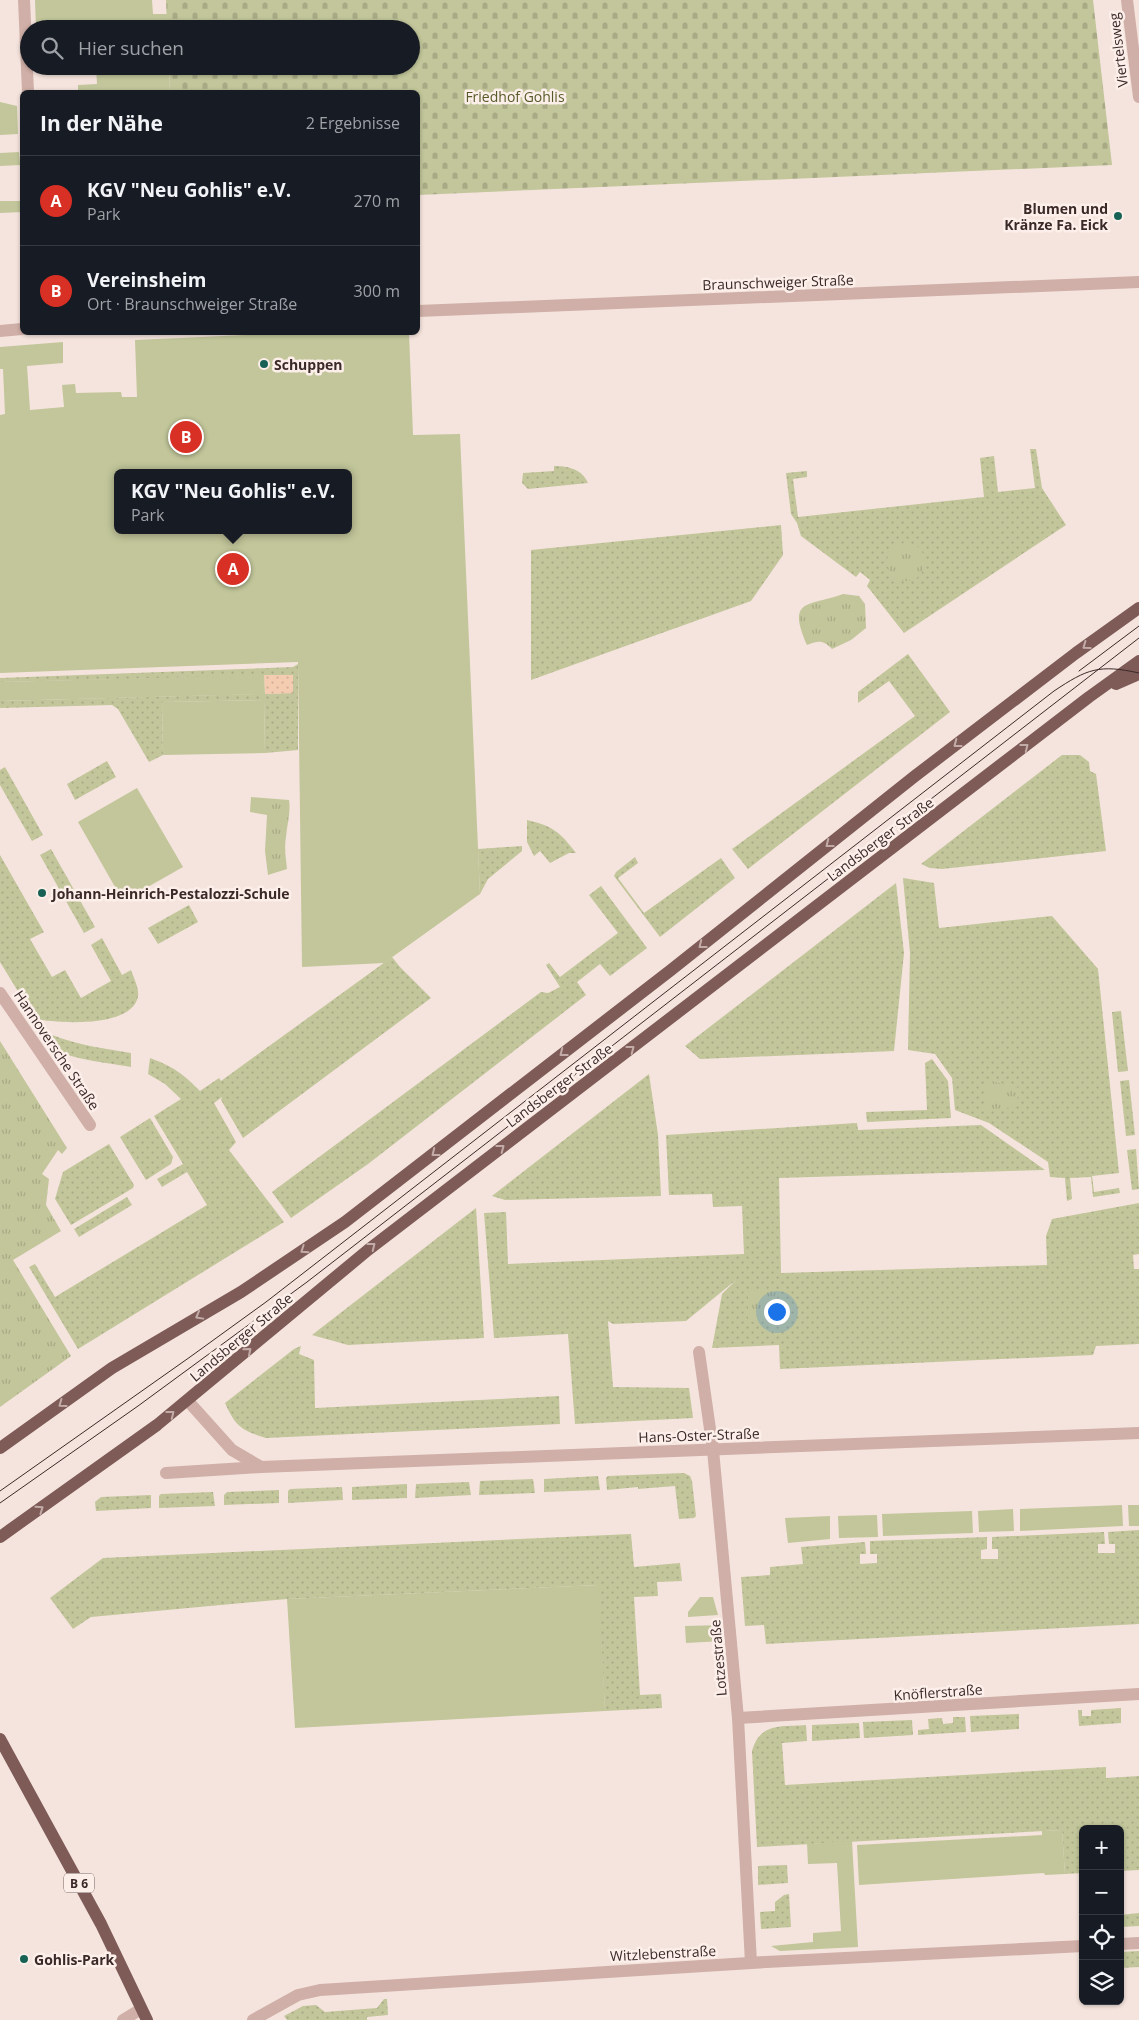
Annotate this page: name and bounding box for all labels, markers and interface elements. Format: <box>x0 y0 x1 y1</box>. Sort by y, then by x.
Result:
street label: Viertelsweg <box>1104 11 1132 88</box>
search box <box>20 20 420 75</box>
icon: search <box>38 34 66 62</box>
text: Hier suchen <box>78 35 184 61</box>
park label: Friedhof Gohlis <box>465 87 565 106</box>
text: In der Nähe <box>40 109 163 137</box>
text: 2 Ergebnisse <box>306 112 400 134</box>
text: KGV "Neu Gohlis" e.V. <box>87 177 291 203</box>
text: A <box>50 190 62 212</box>
text: 270 m <box>354 190 400 212</box>
place label: Blumen und Kränze Fa. Eick <box>1004 199 1108 234</box>
text: Park <box>87 203 120 225</box>
marker: Blumen und Kränze Fa. Eick <box>1112 210 1124 222</box>
text: Vereinsheim <box>87 267 206 293</box>
street label: Braunschweiger Straße <box>702 270 854 294</box>
text: B <box>51 280 61 302</box>
text: 300 m <box>354 280 400 302</box>
text: Ort · Braunschweiger Straße <box>87 293 297 315</box>
place label: Schuppen <box>274 355 343 374</box>
marker: Schuppen <box>258 358 270 370</box>
pin: B <box>170 418 202 456</box>
popup <box>114 469 352 534</box>
text: KGV "Neu Gohlis" e.V. <box>131 478 335 504</box>
text: Park <box>131 504 164 526</box>
pin: A <box>217 550 249 588</box>
one-way arrow <box>1083 640 1092 648</box>
one-way arrow <box>953 738 963 747</box>
one-way arrow <box>1019 744 1028 752</box>
street label: Landsberger Straße <box>823 793 937 885</box>
one-way arrow <box>826 839 835 847</box>
place label: Johann-Heinrich-Pestalozzi-Schule <box>50 884 290 903</box>
marker: Johann-Heinrich-Pestalozzi-Schule <box>36 887 48 899</box>
one-way arrow <box>698 940 707 949</box>
street label: Hannoversche Straße <box>10 986 104 1114</box>
street label: Landsberger Straße <box>502 1039 616 1131</box>
one-way arrow <box>625 1046 634 1055</box>
one-way arrow <box>560 1048 569 1056</box>
one-way arrow <box>495 1145 504 1153</box>
one-way arrow <box>431 1147 440 1156</box>
one-way arrow <box>300 1244 310 1253</box>
one-way arrow <box>366 1244 375 1252</box>
street label: Landsberger Straße <box>186 1288 296 1386</box>
your location <box>764 1299 790 1325</box>
one-way arrow <box>195 1310 204 1320</box>
one-way arrow <box>242 1347 251 1356</box>
one-way arrow <box>58 1398 68 1407</box>
one-way arrow <box>166 1410 175 1419</box>
street label: Hans-Oster-Straße <box>638 1423 760 1447</box>
one-way arrow <box>34 1506 44 1515</box>
street label: Lotzestraße <box>705 1619 731 1697</box>
street label: Knöflerstraße <box>893 1679 983 1705</box>
map controls <box>1079 1825 1124 2005</box>
button: + <box>1079 1825 1124 1870</box>
button: − <box>1079 1870 1124 1915</box>
road number: B 6 <box>64 1874 94 1892</box>
button: locate <box>1079 1915 1124 1960</box>
street label: Witzlebenstraße <box>609 1941 717 1965</box>
place label: Gohlis-Park <box>34 1950 115 1969</box>
marker: Gohlis-Park <box>18 1953 30 1965</box>
button: layers <box>1079 1960 1124 2005</box>

